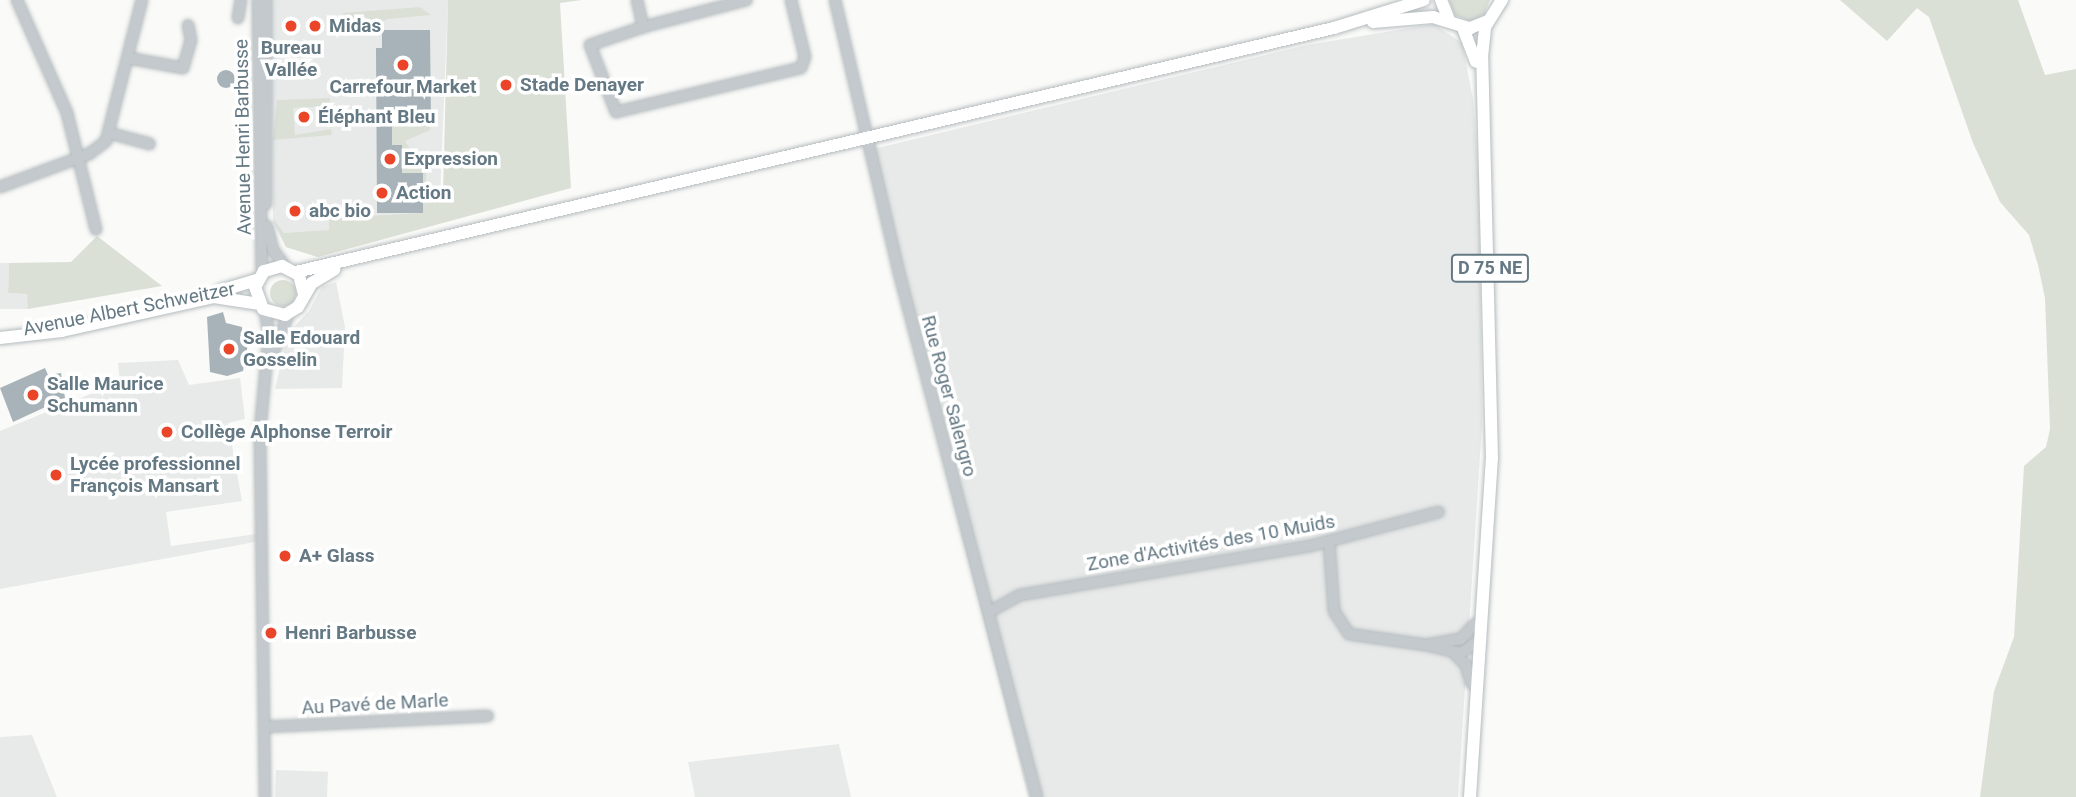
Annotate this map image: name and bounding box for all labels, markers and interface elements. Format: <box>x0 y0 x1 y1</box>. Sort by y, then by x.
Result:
place label: Midas <box>329 15 381 37</box>
marker: Bureau Vallée <box>283 18 299 34</box>
marker: Midas <box>307 18 323 34</box>
place label: Bureau Vallée <box>261 37 321 81</box>
street label: Avenue Henri Barbusse <box>230 39 256 235</box>
marker: Carrefour Market <box>395 57 411 73</box>
place label: Stade Denayer <box>520 74 644 96</box>
place label: Carrefour Market <box>330 76 476 98</box>
marker: Stade Denayer <box>498 77 514 93</box>
place label: Éléphant Bleu <box>318 106 435 128</box>
marker: Éléphant Bleu <box>296 109 312 125</box>
place label: Expression <box>404 148 498 170</box>
marker: Expression <box>382 151 398 167</box>
place label: Action <box>396 182 451 204</box>
marker: Action <box>374 185 390 201</box>
place label: abc bio <box>309 200 371 222</box>
marker: abc bio <box>287 203 303 219</box>
road number: D 75 NE <box>1450 254 1530 282</box>
street label: Avenue Albert Schweitzer <box>21 277 237 341</box>
street label: Rue Roger Salengro <box>917 313 981 479</box>
place label: Salle Edouard Gosselin <box>243 327 360 371</box>
marker: Salle Edouard Gosselin <box>221 341 237 357</box>
place label: Salle Maurice Schumann <box>47 373 163 417</box>
marker: Salle Maurice Schumann <box>25 387 41 403</box>
place label: Collège Alphonse Terroir <box>181 421 393 443</box>
marker: Collège Alphonse Terroir <box>159 424 175 440</box>
place label: Lycée professionnel François Mansart <box>70 453 240 497</box>
marker: Lycée professionnel François Mansart <box>48 467 64 483</box>
street label: Zone d'Activités des 10 Muids <box>1085 510 1337 576</box>
place label: A+ Glass <box>299 545 375 567</box>
marker: A+ Glass <box>277 548 293 564</box>
place label: Henri Barbusse <box>285 622 416 644</box>
marker: Henri Barbusse <box>263 625 279 641</box>
street label: Au Pavé de Marle <box>301 689 449 719</box>

